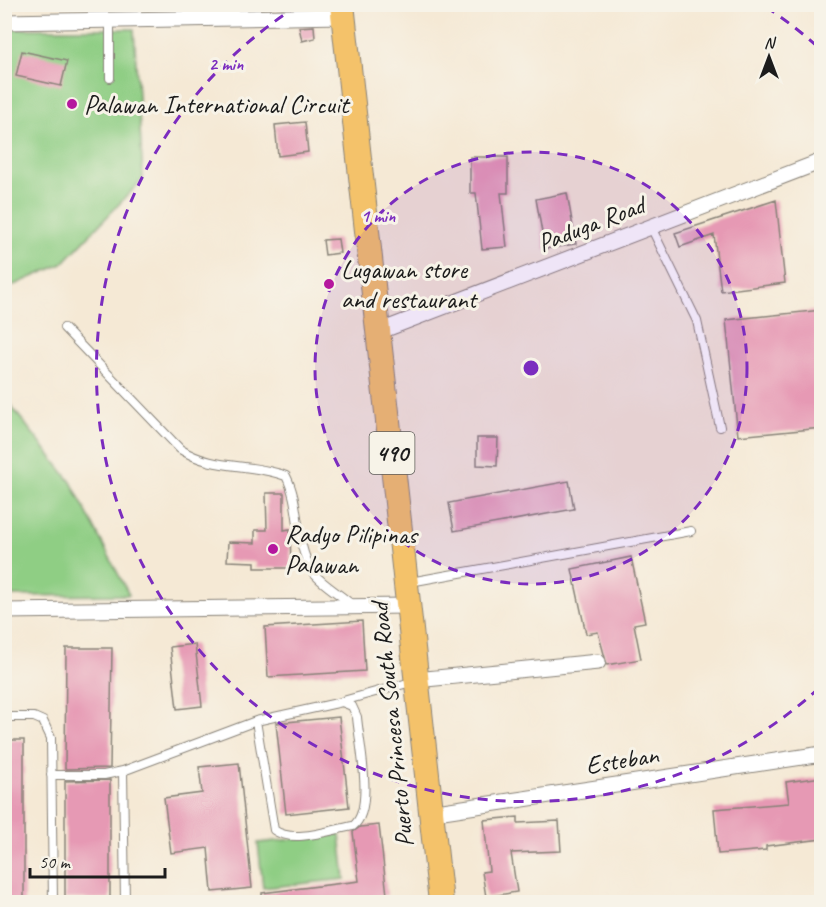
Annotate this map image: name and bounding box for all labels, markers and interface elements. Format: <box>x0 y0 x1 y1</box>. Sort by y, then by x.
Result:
north arrow <box>739 27 799 87</box>
text: N <box>764 33 777 53</box>
text: 2 min <box>209 53 244 75</box>
place label: Palawan International Circuit <box>84 88 351 121</box>
marker: Palawan International Circuit <box>65 97 79 111</box>
street label: Paduga Road <box>533 187 653 259</box>
text: 1 min <box>361 205 396 227</box>
place label: Lugawan store and restaurant <box>341 253 479 316</box>
marker: Lugawan store and restaurant <box>322 277 336 291</box>
centre of rings <box>521 358 541 378</box>
road number: 490 <box>370 432 414 474</box>
place label: Radyo Pilipinas Palawan <box>285 518 419 581</box>
marker: Radyo Pilipinas Palawan <box>266 542 280 556</box>
street label: Puerto Princesa South Road <box>362 597 421 849</box>
street label: Esteban <box>583 738 662 782</box>
scale bar <box>30 841 165 879</box>
text: 50 m <box>39 851 72 873</box>

